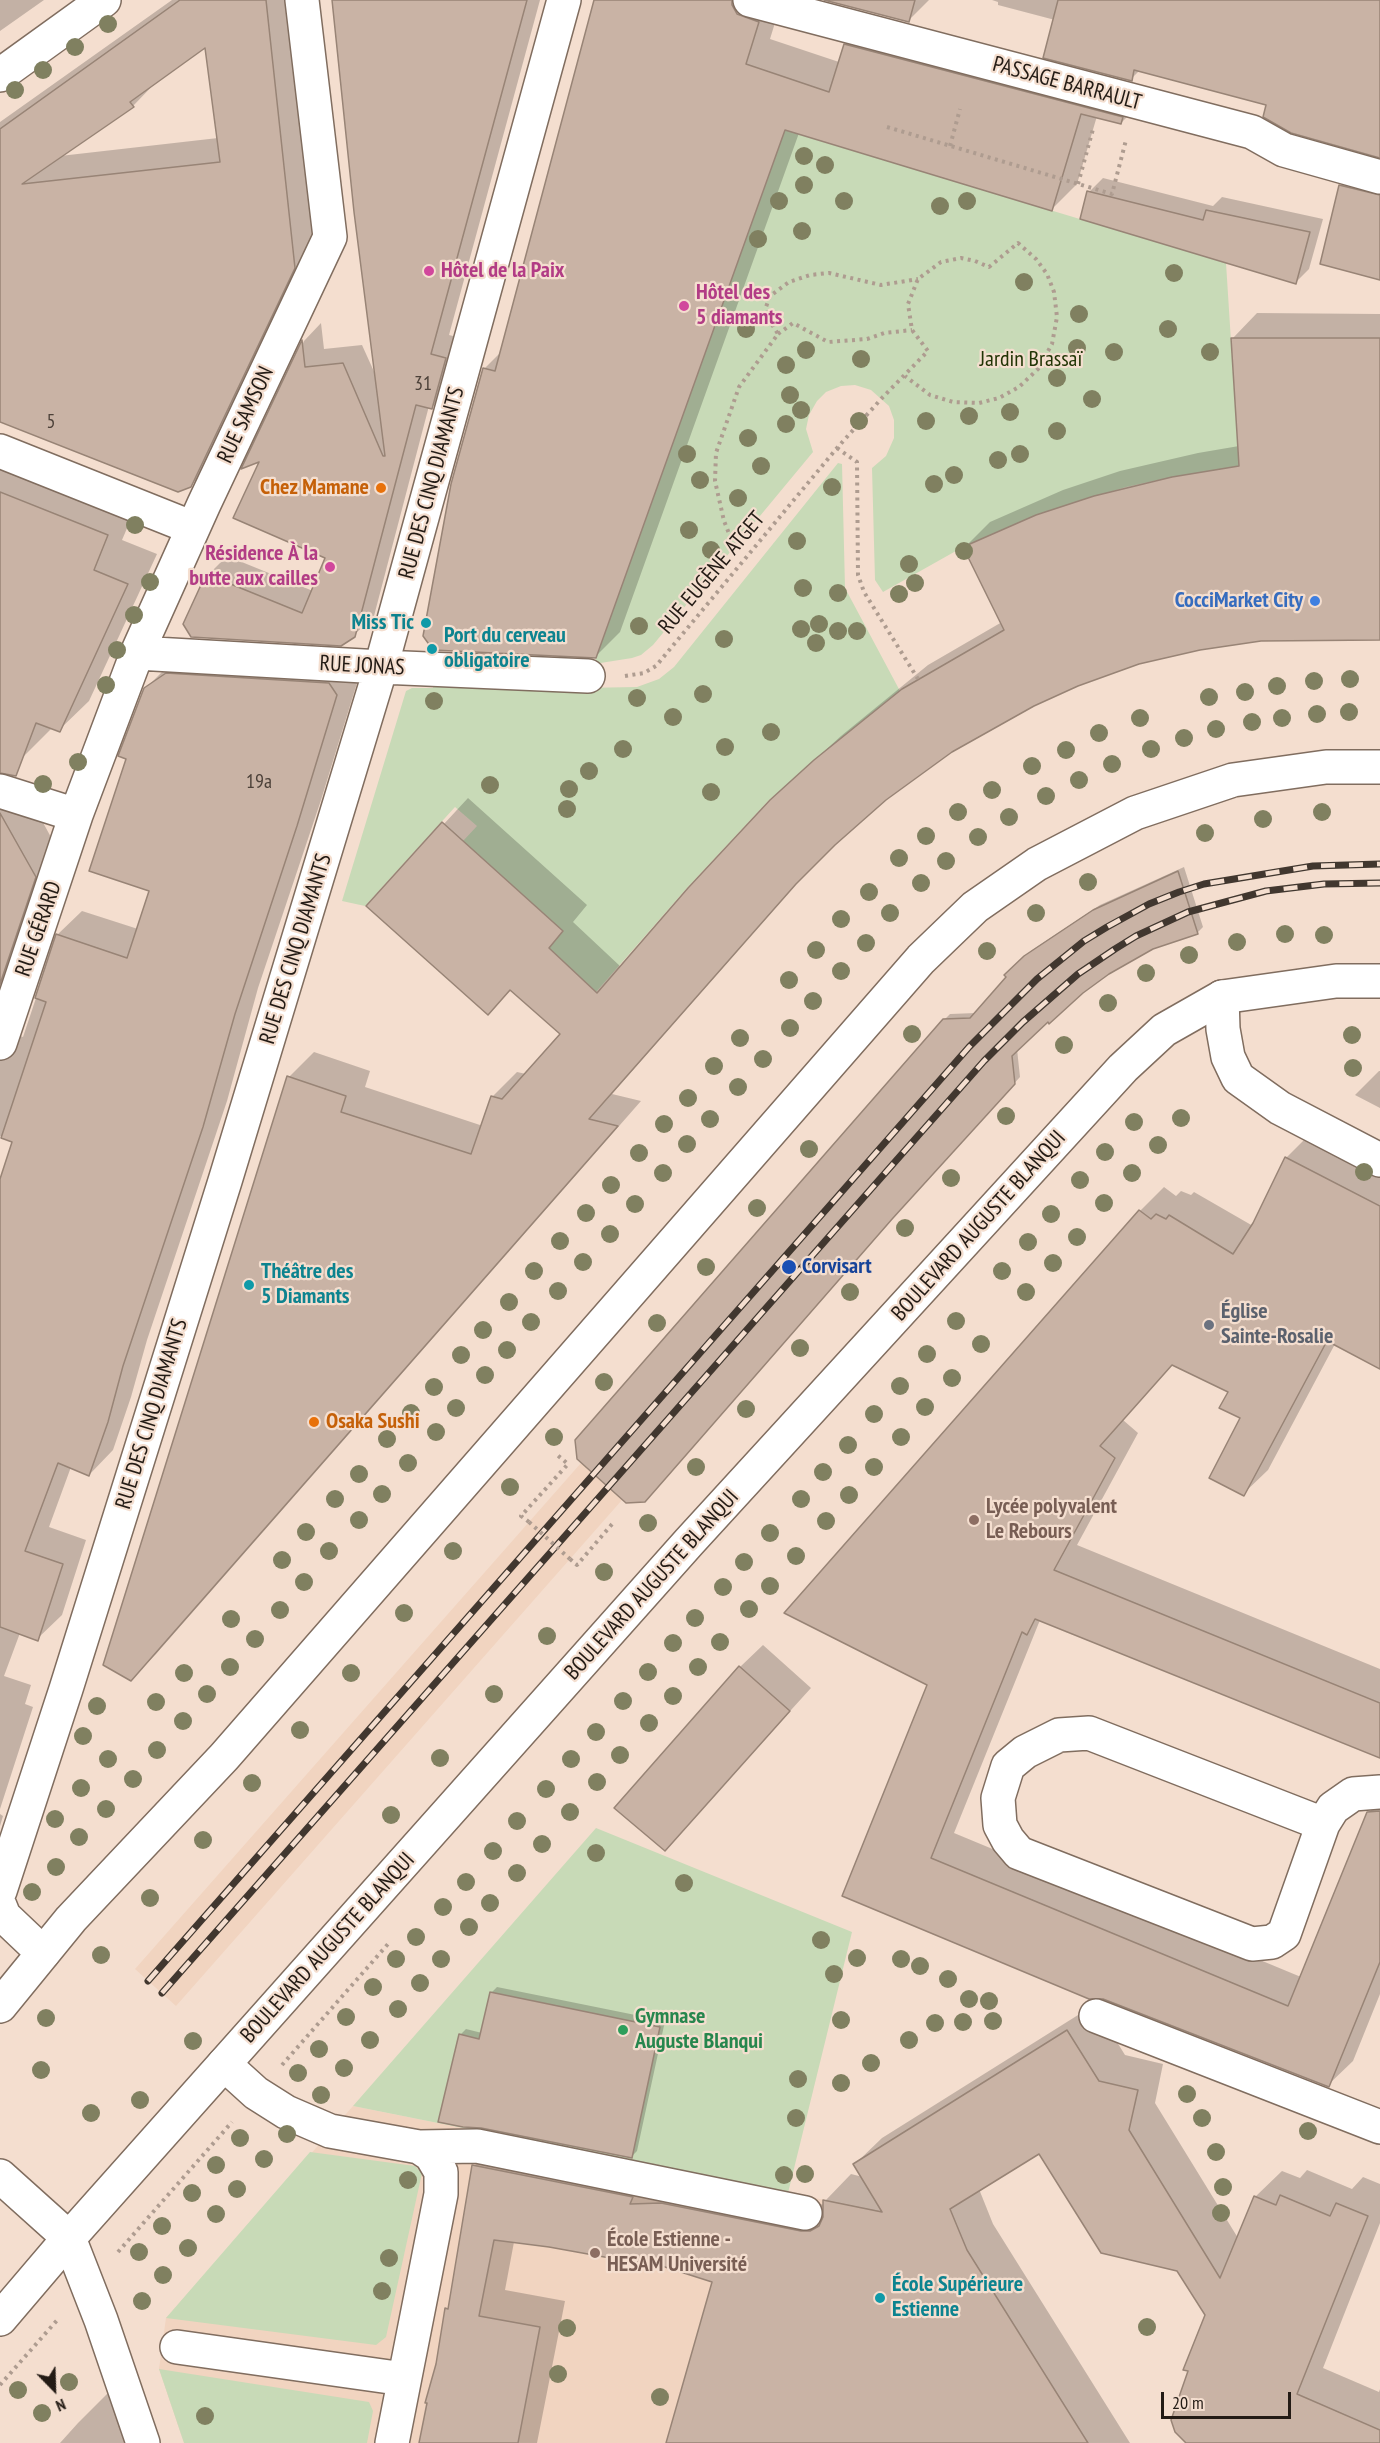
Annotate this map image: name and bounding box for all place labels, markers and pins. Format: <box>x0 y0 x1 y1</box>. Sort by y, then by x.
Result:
place label: Hôtel de la Paix <box>441 258 565 284</box>
marker: Hôtel de la Paix <box>422 264 436 278</box>
place label: Hôtel des 5 diamants <box>696 280 783 332</box>
marker: Hôtel des 5 diamants <box>677 299 691 313</box>
place label: Chez Mamane <box>260 475 369 501</box>
marker: Chez Mamane <box>374 481 388 495</box>
place label: Résidence À la butte aux cailles <box>189 541 318 592</box>
marker: Résidence À la butte aux cailles <box>323 560 337 574</box>
place label: CocciMarket City <box>1175 588 1303 614</box>
marker: CocciMarket City <box>1308 594 1322 608</box>
place label: Miss Tic <box>351 610 414 636</box>
marker: Miss Tic <box>419 616 433 630</box>
place label: Port du cerveau obligatoire <box>444 623 566 674</box>
marker: Port du cerveau obligatoire <box>425 642 439 656</box>
place label: Corvisart <box>802 1254 872 1280</box>
marker: Corvisart <box>780 1258 798 1276</box>
place label: Théâtre des 5 Diamants <box>261 1259 353 1310</box>
marker: Théâtre des 5 Diamants <box>242 1278 256 1292</box>
place label: Église Sainte-Rosalie <box>1221 1299 1333 1350</box>
marker: Église Sainte-Rosalie <box>1202 1318 1216 1332</box>
place label: Osaka Sushi <box>326 1409 420 1435</box>
marker: Osaka Sushi <box>307 1415 321 1429</box>
place label: Lycée polyvalent Le Rebours <box>986 1494 1117 1546</box>
marker: Lycée polyvalent Le Rebours <box>967 1513 981 1527</box>
place label: Gymnase Auguste Blanqui <box>635 2004 763 2056</box>
marker: Gymnase Auguste Blanqui <box>616 2023 630 2037</box>
place label: École Estienne - HESAM Université <box>607 2227 747 2278</box>
marker: École Estienne - HESAM Université <box>588 2246 602 2260</box>
place label: École Supérieure Estienne <box>892 2272 1023 2324</box>
marker: École Supérieure Estienne <box>873 2291 887 2305</box>

